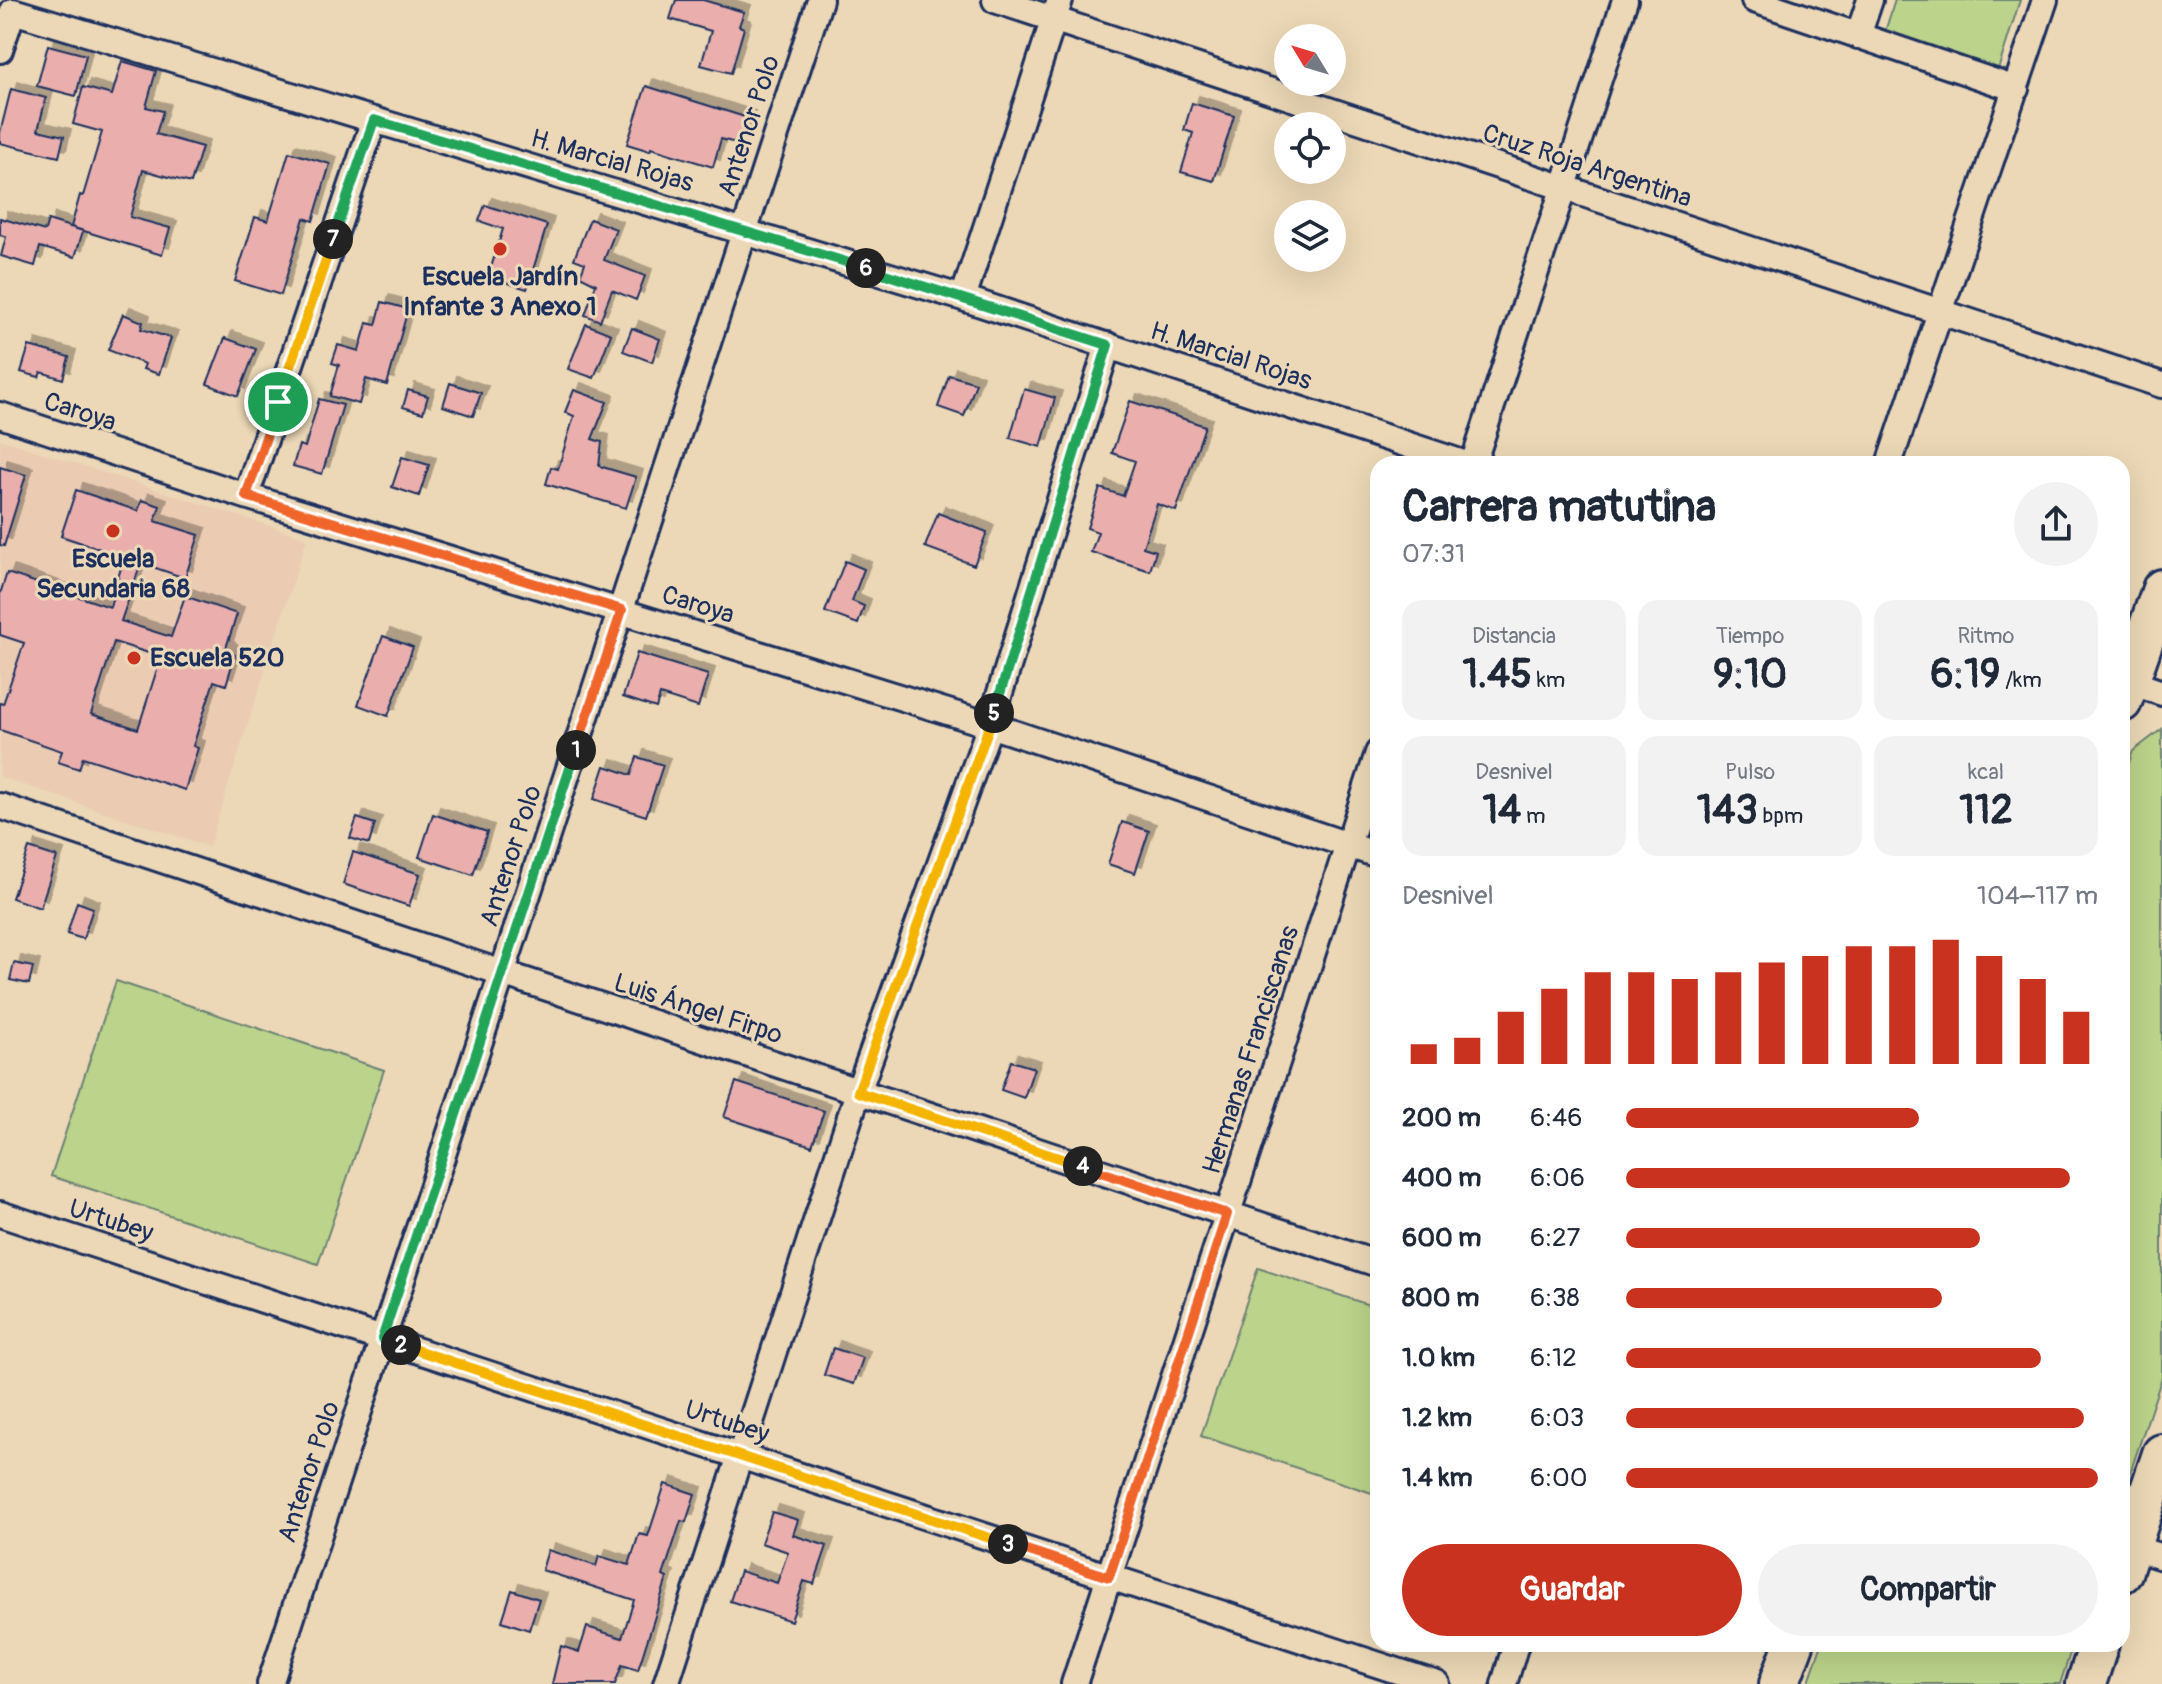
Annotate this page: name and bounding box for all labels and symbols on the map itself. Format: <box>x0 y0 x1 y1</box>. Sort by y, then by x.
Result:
north arrow <box>1274 24 1346 96</box>
street label: Antenor Polo <box>711 51 787 201</box>
street label: Cruz Roja Argentina <box>1478 117 1696 215</box>
street label: H. Marcial Rojas <box>527 123 697 200</box>
pin: 7 <box>313 219 353 259</box>
marker: Escuela Jardín Infante 3 Anexo 1 <box>491 240 509 258</box>
pin: 6 <box>846 248 886 288</box>
place label: Escuela Jardín Infante 3 Anexo 1 <box>403 261 597 323</box>
street label: H. Marcial Rojas <box>1146 315 1316 397</box>
pin <box>244 368 312 436</box>
street label: Caroya <box>40 385 120 439</box>
marker: Escuela Secundaria 68 <box>104 522 122 540</box>
place label: Escuela Secundaria 68 <box>36 543 190 605</box>
street label: Caroya <box>658 579 738 631</box>
place label: Escuela 520 <box>150 642 285 674</box>
marker: Escuela 520 <box>125 649 143 667</box>
pin: 5 <box>974 693 1014 733</box>
pin: 1 <box>556 730 596 770</box>
street label: Antenor Polo <box>473 781 549 931</box>
street label: Hermanas Franciscanas <box>1196 921 1306 1178</box>
street label: Luis Ángel Firpo <box>610 967 786 1051</box>
pin: 4 <box>1063 1146 1103 1186</box>
street label: Urtubey <box>65 1192 157 1250</box>
pin: 2 <box>381 1325 421 1365</box>
street label: Urtubey <box>681 1393 773 1451</box>
street label: Antenor Polo <box>271 1397 347 1547</box>
pin: 3 <box>988 1524 1028 1564</box>

